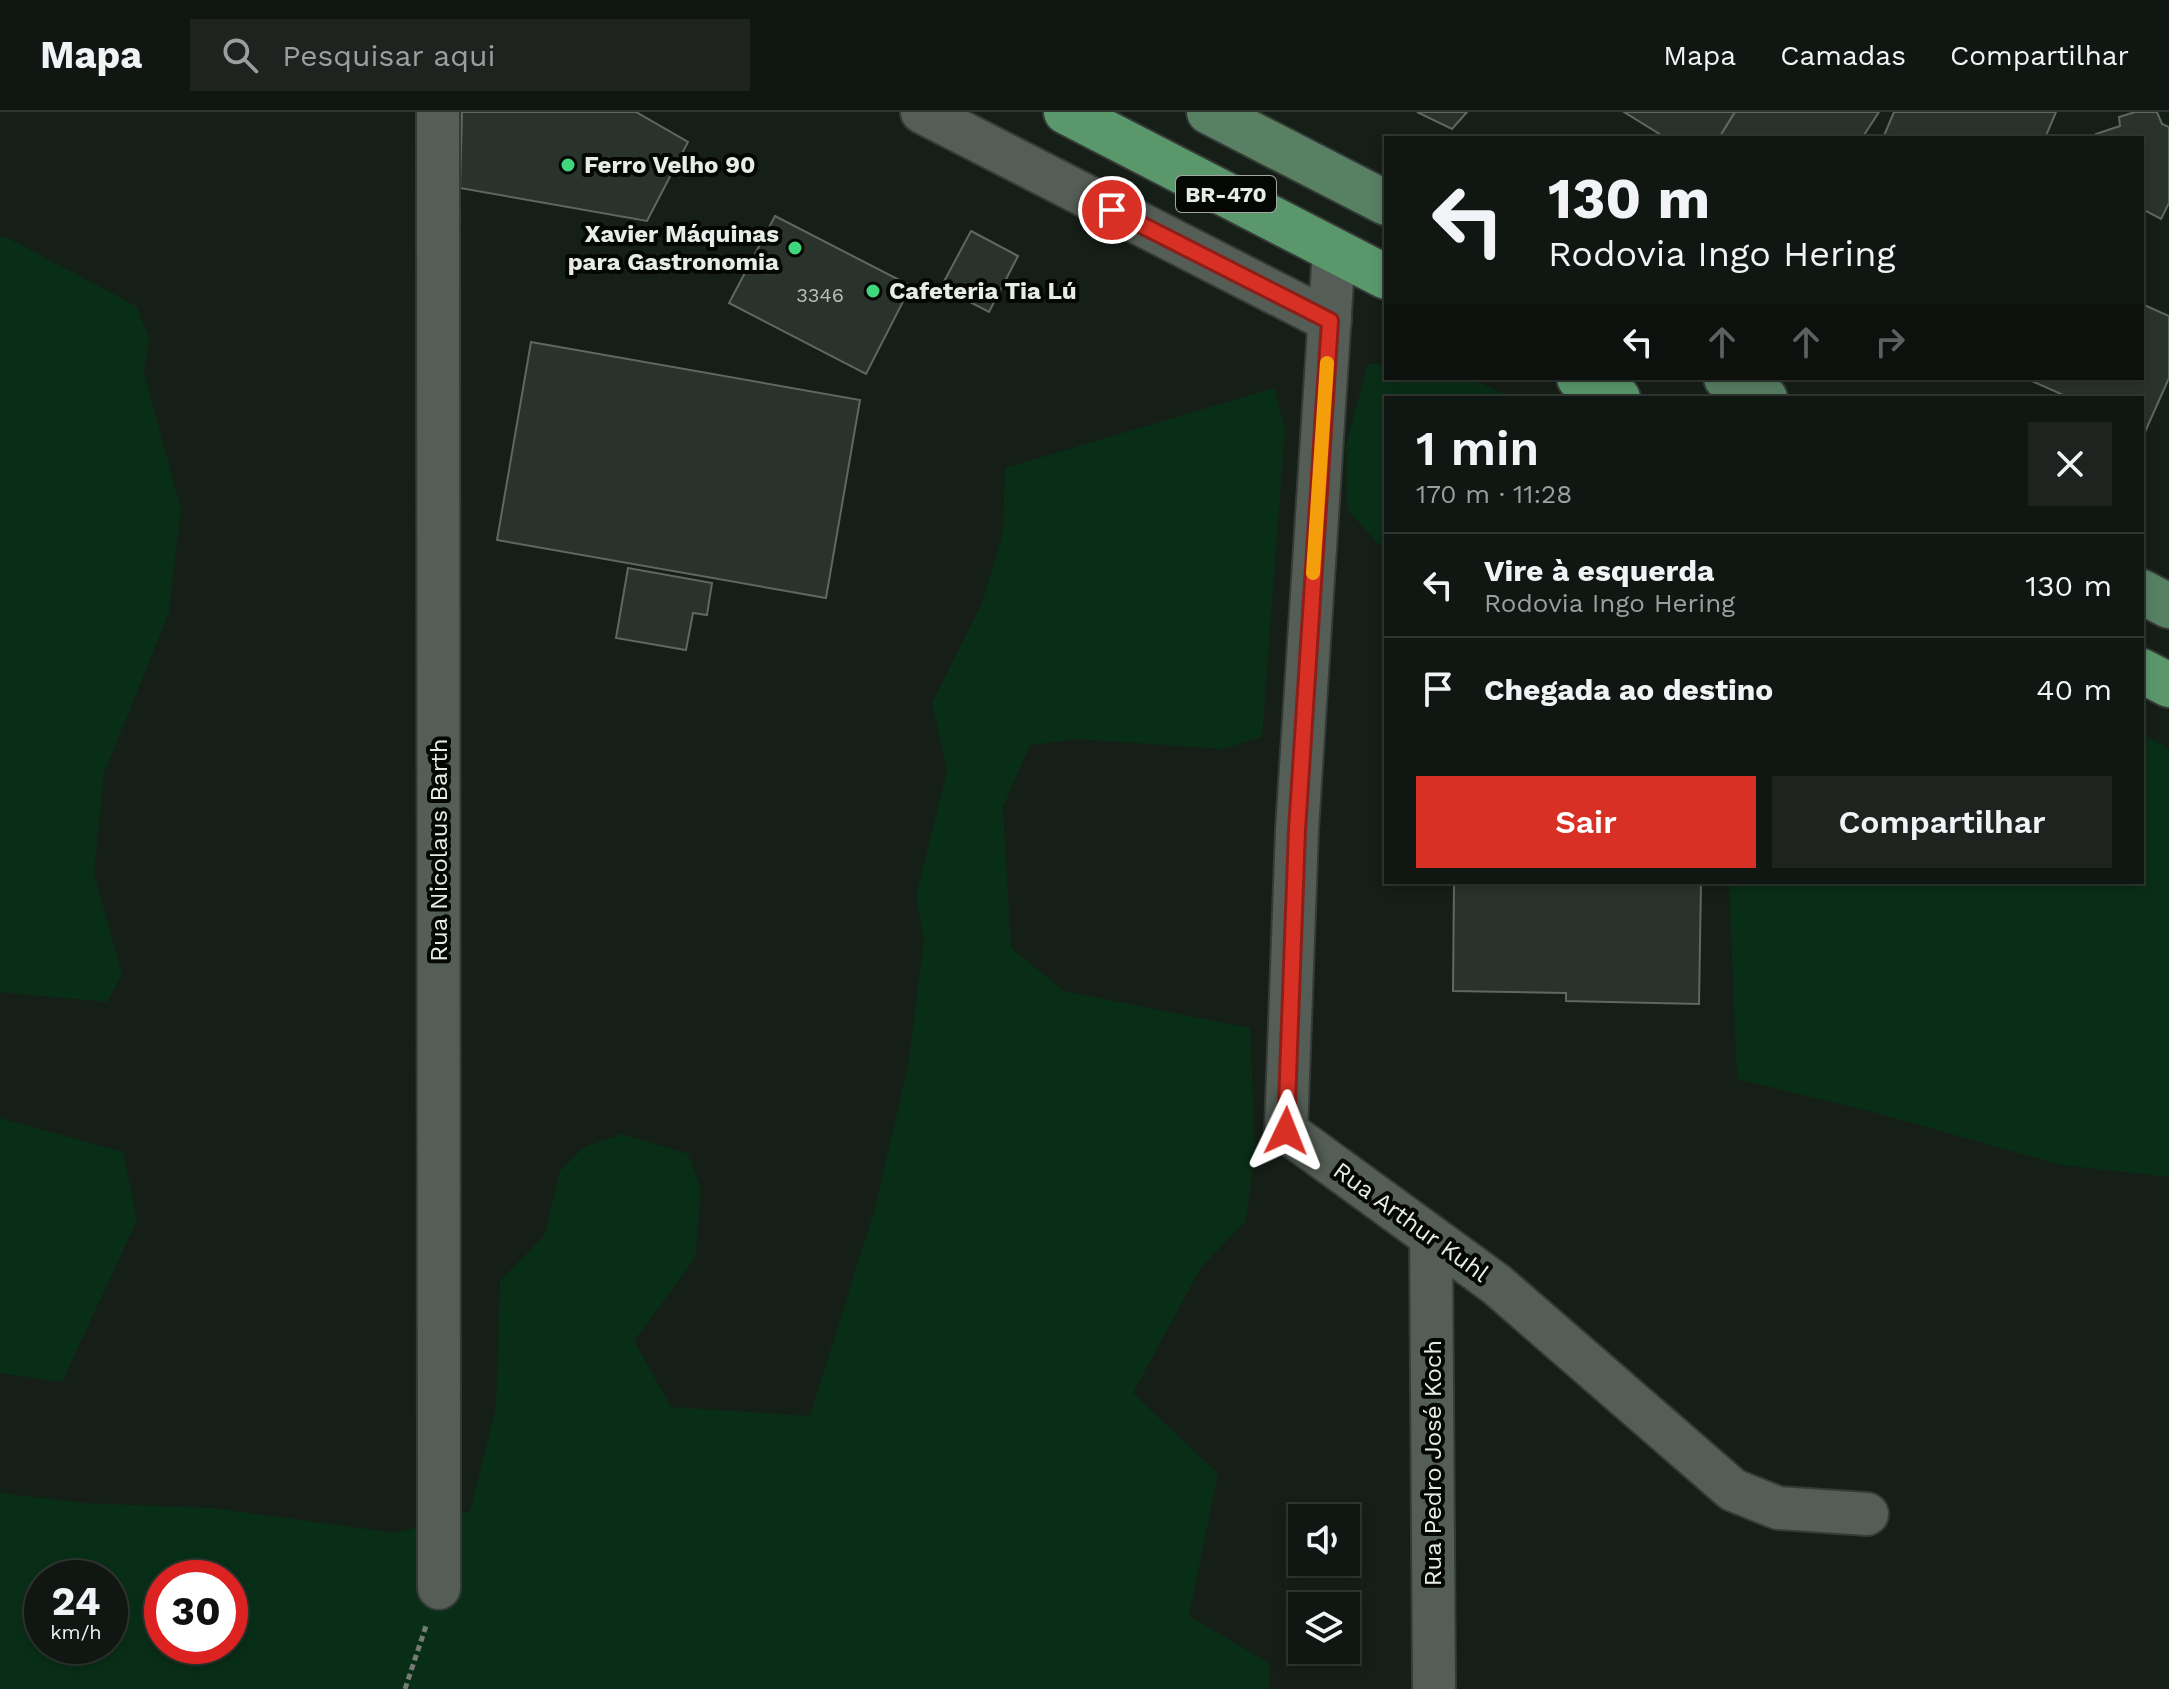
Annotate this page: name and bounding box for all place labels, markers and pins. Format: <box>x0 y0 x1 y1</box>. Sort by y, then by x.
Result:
place label: Ferro Velho 90 <box>584 151 756 179</box>
marker: Ferro Velho 90 <box>559 156 577 174</box>
pin <box>1078 176 1146 244</box>
place label: Xavier Máquinas para Gastronomia <box>568 220 779 276</box>
marker: Xavier Máquinas para Gastronomia <box>786 239 804 257</box>
place label: Cafeteria Tia Lú <box>889 277 1077 305</box>
marker: Cafeteria Tia Lú <box>864 282 882 300</box>

